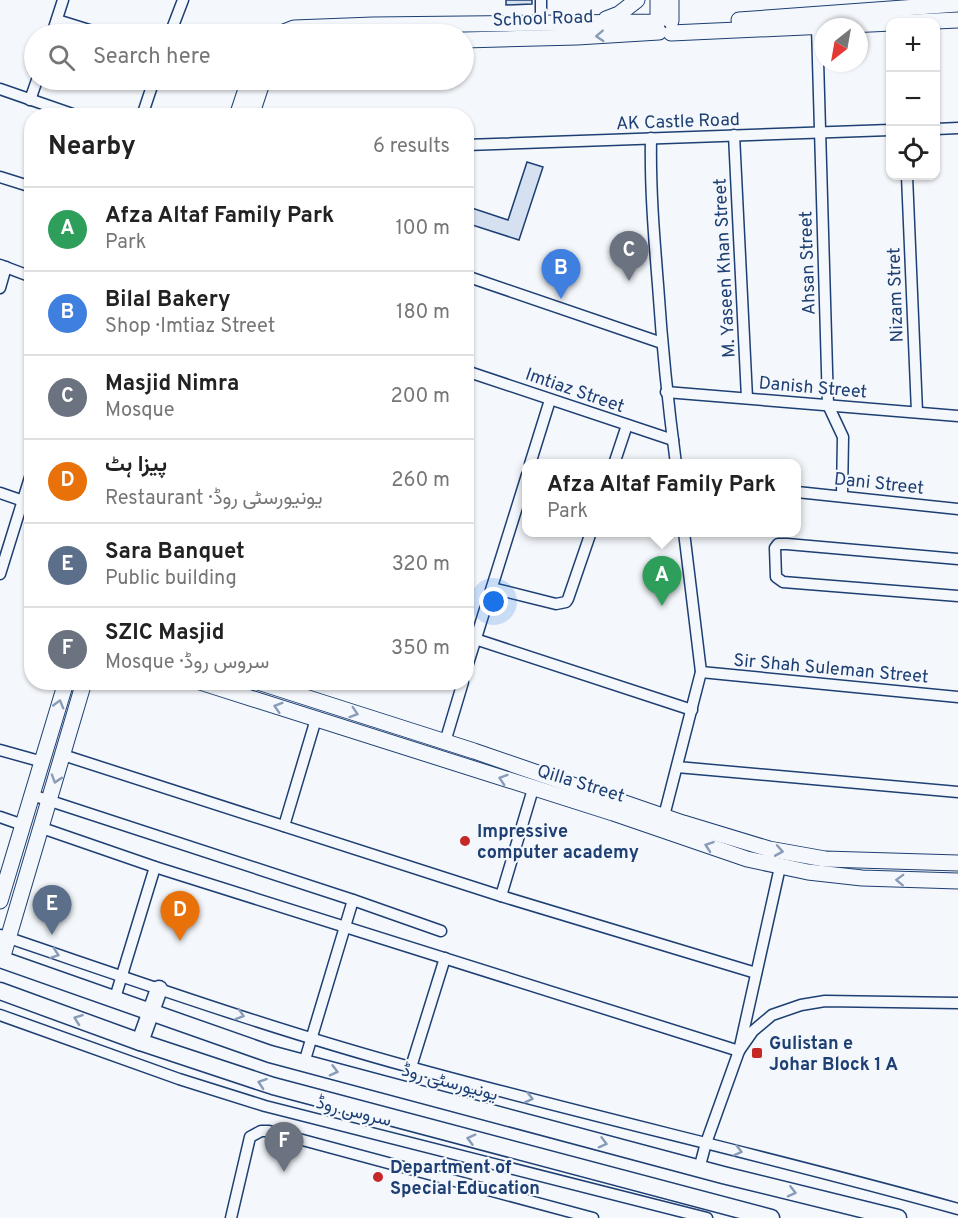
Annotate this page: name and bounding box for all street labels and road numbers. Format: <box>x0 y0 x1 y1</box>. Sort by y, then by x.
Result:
street label: School Road <box>492 6 594 33</box>
street label: AK Castle Road <box>616 109 740 136</box>
street label: M. Yaseen Khan Street <box>709 177 742 358</box>
street label: Ahsan Street <box>795 210 822 315</box>
street label: Nizam Stret <box>883 247 910 343</box>
street label: Imtiaz Street <box>522 364 627 419</box>
street label: Danish Street <box>758 372 868 405</box>
street label: Dani Street <box>833 468 925 501</box>
street label: Sir Shah Suleman Street <box>732 650 929 689</box>
street label: Qilla Street <box>534 760 627 809</box>
street label: یونیورسٹی روڈ <box>399 1060 500 1107</box>
street label: سروس روڈ <box>314 1092 394 1133</box>

